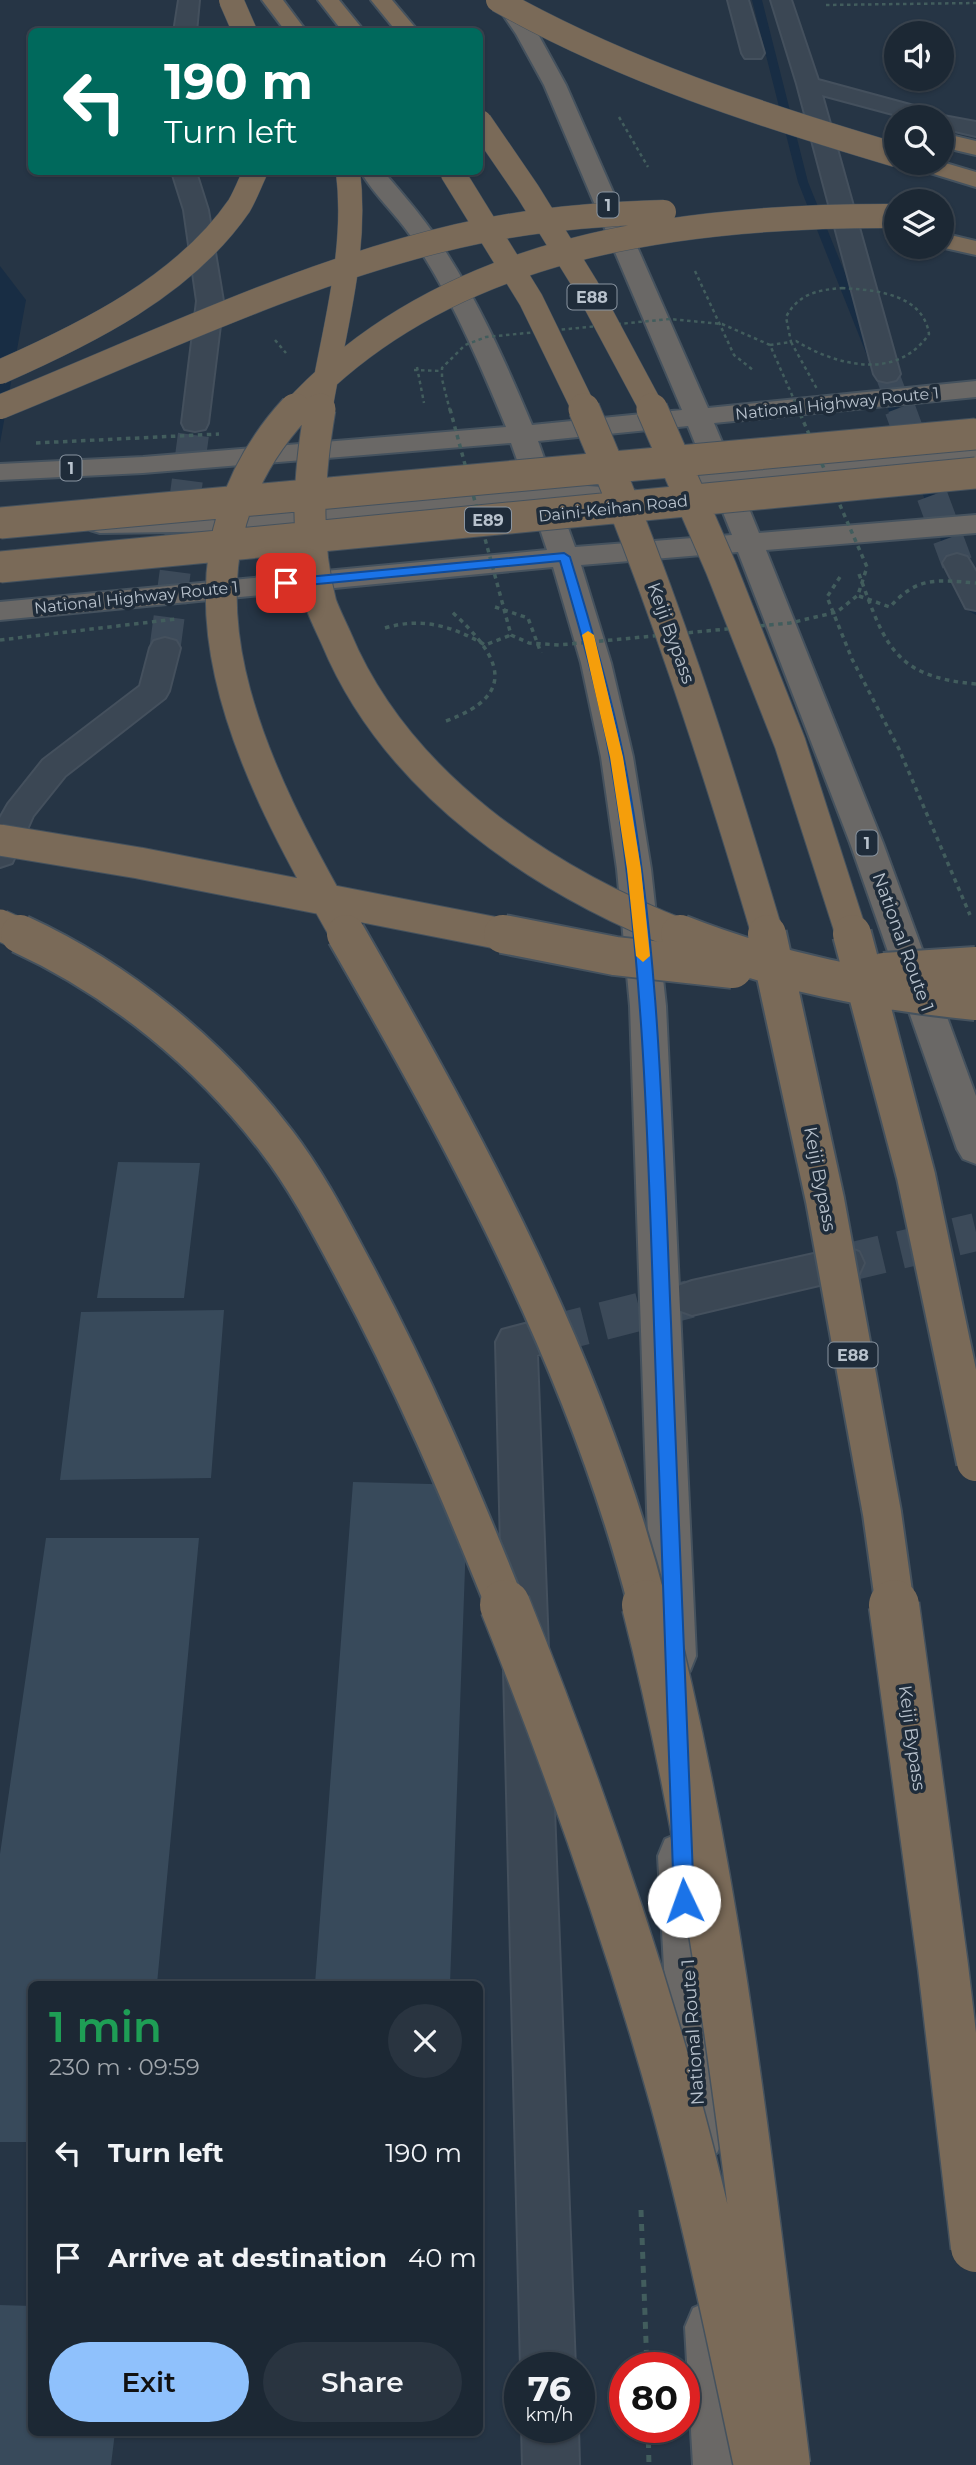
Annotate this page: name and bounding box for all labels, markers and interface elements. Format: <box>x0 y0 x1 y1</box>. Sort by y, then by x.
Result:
map controls <box>884 21 954 259</box>
button: sound <box>884 21 954 91</box>
text: 190 m <box>164 52 313 111</box>
icon: left <box>49 56 140 147</box>
button: search <box>884 105 954 175</box>
text: Turn left <box>164 112 298 151</box>
button: layers <box>884 189 954 259</box>
road number: 1 <box>598 192 618 218</box>
road number: E88 <box>568 284 616 310</box>
street label: National Highway Route 1 <box>734 383 940 424</box>
road number: 1 <box>60 456 82 481</box>
street label: Daini-Keihan Road <box>537 491 689 526</box>
road number: E89 <box>465 508 511 533</box>
pin <box>256 553 316 613</box>
icon: arrive <box>267 564 305 602</box>
street label: National Highway Route 1 <box>33 577 239 618</box>
street label: Keiji Bypass <box>642 579 700 687</box>
road number: 1 <box>856 830 878 856</box>
street label: National Route 1 <box>868 869 938 1015</box>
street label: Keiji Bypass <box>799 1125 841 1233</box>
road number: E88 <box>828 1343 878 1368</box>
street label: Keiji Bypass <box>894 1684 930 1792</box>
position arrow <box>647 1864 721 1938</box>
street label: National Route 1 <box>677 1958 709 2106</box>
text: 1 min <box>49 2001 162 2053</box>
button: close <box>388 2004 462 2078</box>
text: 230 m · 09:59 <box>49 2053 200 2081</box>
icon: left <box>49 2134 87 2172</box>
text: Turn left <box>108 2137 224 2169</box>
text: 190 m <box>385 2137 462 2169</box>
icon: arrive <box>49 2239 87 2277</box>
text: Arrive at destination <box>108 2242 387 2274</box>
text: 40 m <box>408 2242 477 2274</box>
button: Exit <box>49 2342 249 2422</box>
button: Share <box>263 2342 462 2422</box>
speed limit sign: 80 <box>609 2352 700 2443</box>
text: 76 <box>528 2367 571 2410</box>
text: km/h <box>525 2404 574 2426</box>

